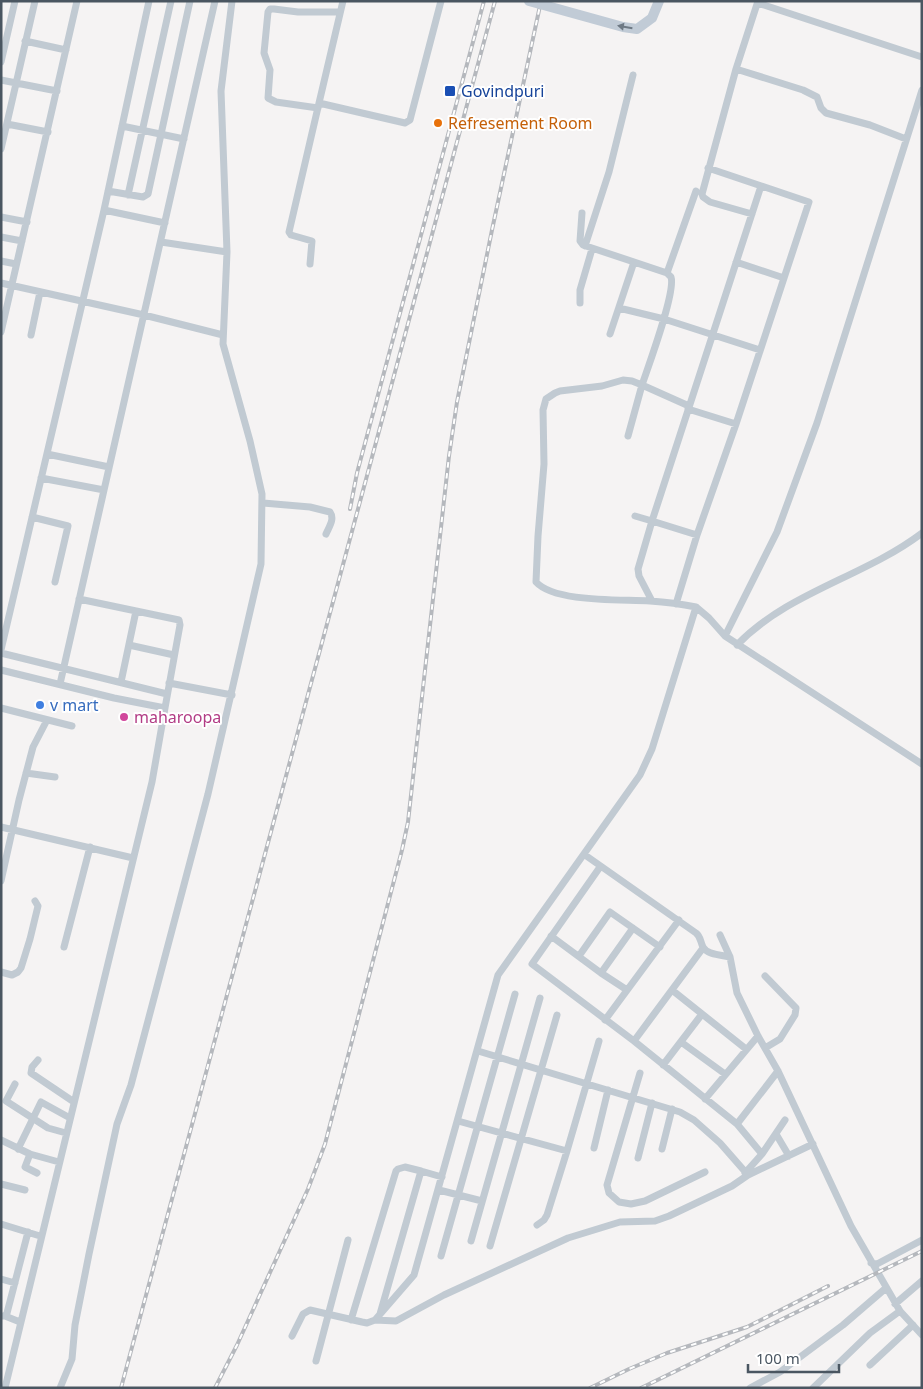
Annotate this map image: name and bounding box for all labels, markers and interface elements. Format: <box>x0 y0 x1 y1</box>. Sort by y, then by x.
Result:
one-way arrow <box>617 22 633 30</box>
place label: Govindpuri <box>461 80 544 102</box>
marker: Govindpuri <box>443 84 457 98</box>
place label: Refresement Room <box>448 112 593 134</box>
marker: Refresement Room <box>432 117 444 129</box>
place label: v mart <box>50 694 99 716</box>
marker: v mart <box>34 699 46 711</box>
place label: maharoopa <box>134 706 221 728</box>
marker: maharoopa <box>118 711 130 723</box>
scale bar <box>748 1342 839 1374</box>
text: 100 m <box>756 1348 800 1368</box>

